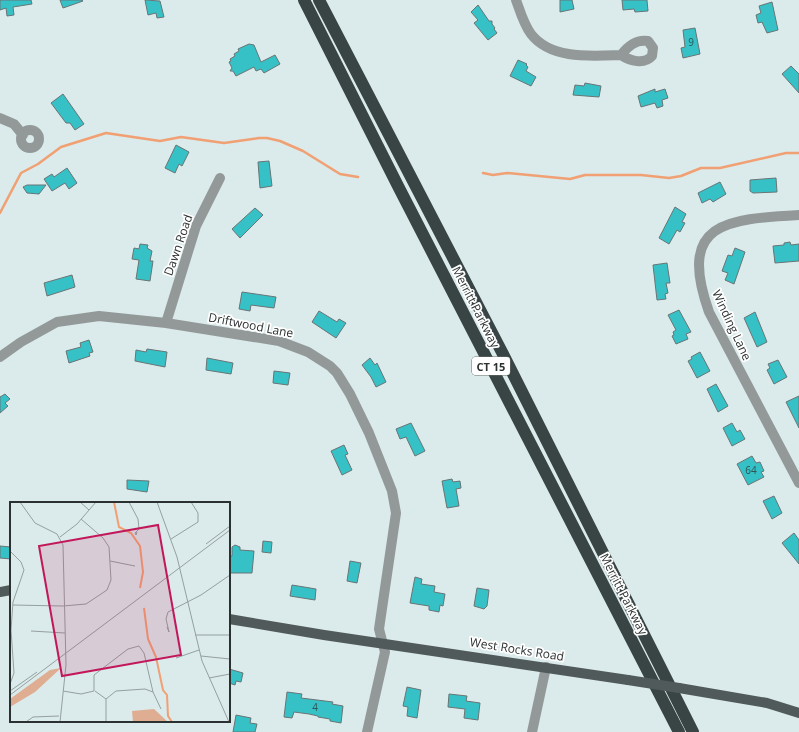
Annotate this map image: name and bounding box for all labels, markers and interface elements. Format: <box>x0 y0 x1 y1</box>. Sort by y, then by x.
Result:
house number: 9 <box>688 35 694 49</box>
street label: Dawn Road <box>160 212 196 278</box>
street label: Merritt Parkway <box>448 263 504 351</box>
street label: Winding Lane <box>708 287 756 363</box>
street label: Driftwood Lane <box>207 308 295 342</box>
road number: CT 15 <box>472 357 510 375</box>
house number: 64 <box>745 463 757 477</box>
inset map <box>10 502 230 722</box>
street label: Merritt Parkway <box>596 550 652 638</box>
street label: West Rocks Road <box>469 633 565 665</box>
house number: 4 <box>312 700 318 714</box>

